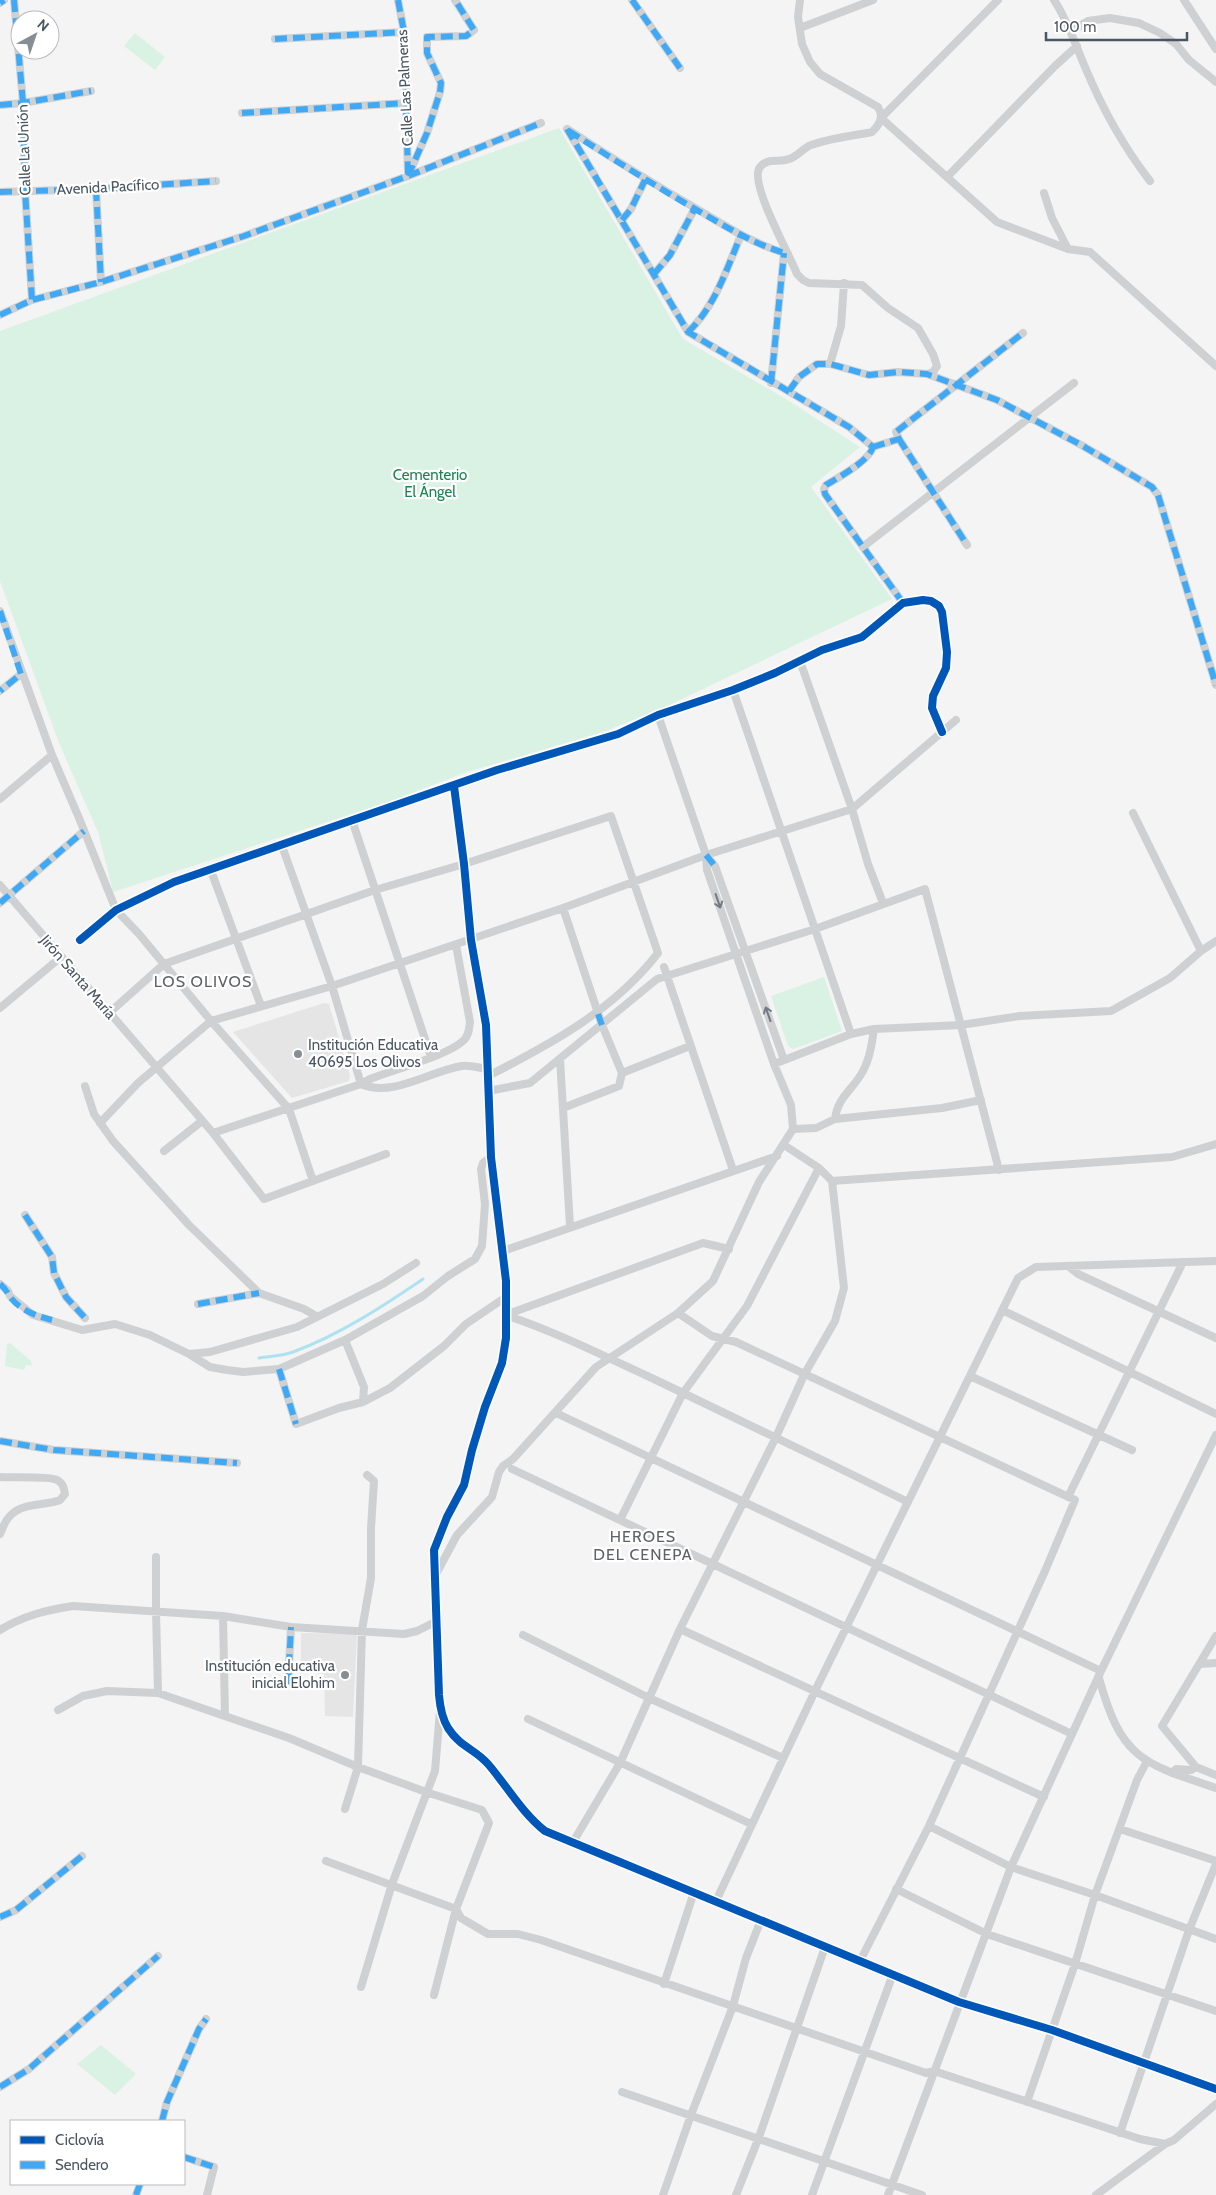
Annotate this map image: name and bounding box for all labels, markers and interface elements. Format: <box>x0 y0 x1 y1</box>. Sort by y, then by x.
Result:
north arrow <box>10 10 60 60</box>
scale bar <box>1046 10 1187 42</box>
text: N <box>34 15 53 35</box>
text: 100 m <box>1054 18 1096 36</box>
street label: Calle Las Palmeras <box>393 29 417 147</box>
street label: Calle La Unión <box>13 104 35 196</box>
street label: Avenida Pacífico <box>56 175 160 199</box>
park label: Cementerio El Ángel <box>393 466 467 501</box>
one-way arrow <box>714 893 723 909</box>
street label: Jirón Santa María <box>36 930 120 1023</box>
district label: LOS OLIVOS <box>154 972 252 991</box>
one-way arrow <box>763 1007 772 1022</box>
place label: Institución Educativa 40695 Los Olivos <box>308 1036 439 1071</box>
marker: Institución Educativa 40695 Los Olivos <box>292 1048 304 1060</box>
district label: HEROES DEL CENEPA <box>593 1527 693 1564</box>
place label: Institución educativa inicial Elohim <box>205 1657 336 1692</box>
marker: Institución educativa inicial Elohim <box>339 1669 351 1681</box>
legend <box>10 2120 185 2185</box>
text: Ciclovía <box>55 2131 105 2149</box>
text: Sendero <box>55 2156 109 2174</box>

